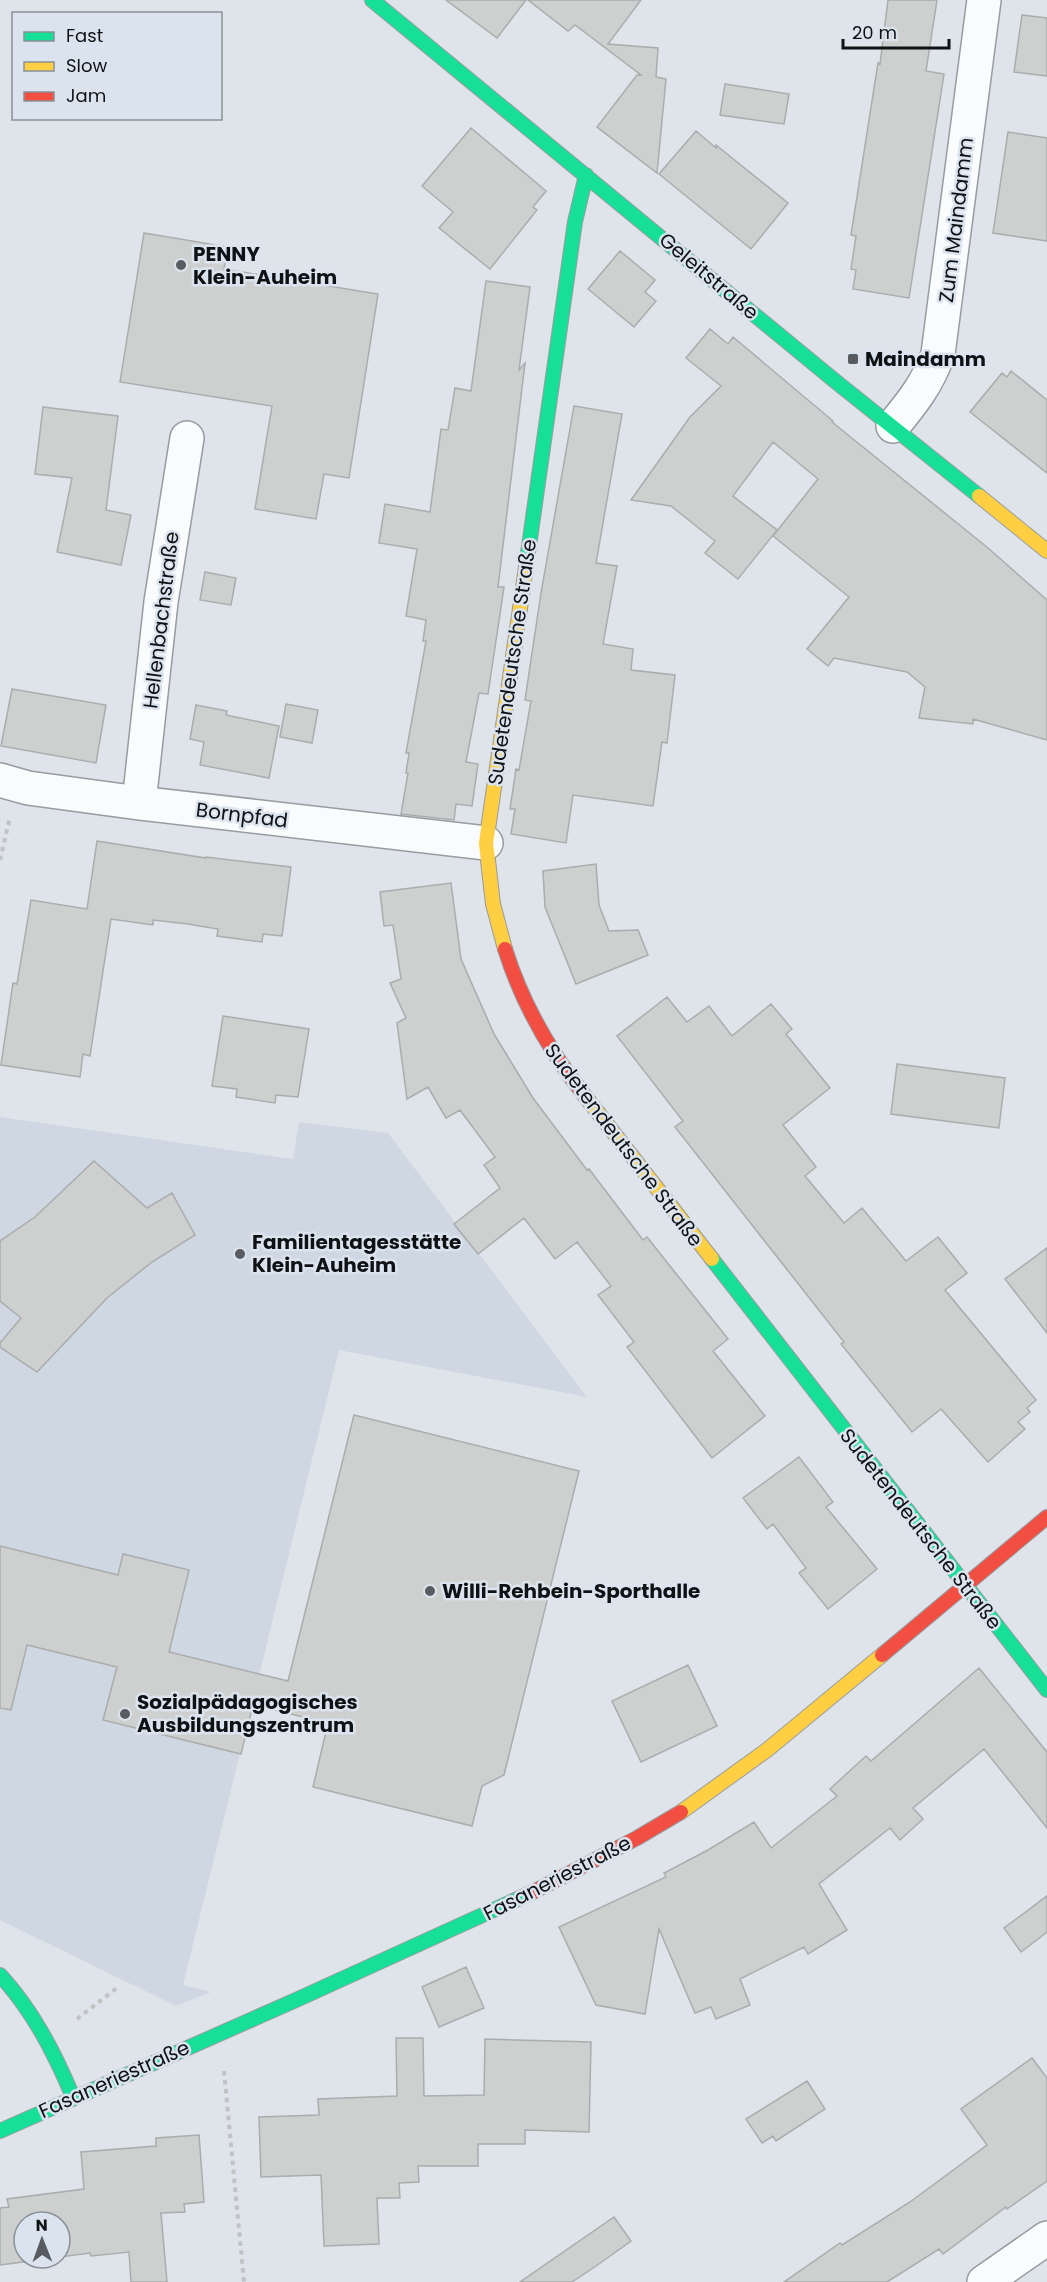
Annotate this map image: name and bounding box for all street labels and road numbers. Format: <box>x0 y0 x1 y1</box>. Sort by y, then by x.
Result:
street label: Zum Maindamm <box>932 136 980 304</box>
street label: Geleitstraße <box>653 226 765 326</box>
street label: Hellenbachstraße <box>136 530 186 710</box>
street label: Sudetendeutsche Straße <box>481 537 543 787</box>
street label: Bornpfad <box>194 795 290 835</box>
street label: Sudetendeutsche Straße <box>538 1038 710 1252</box>
street label: Sudetendeutsche Straße <box>834 1423 1008 1635</box>
street label: Fasaneriestraße <box>478 1829 636 1927</box>
street label: Fasaneriestraße <box>34 2033 194 2125</box>

